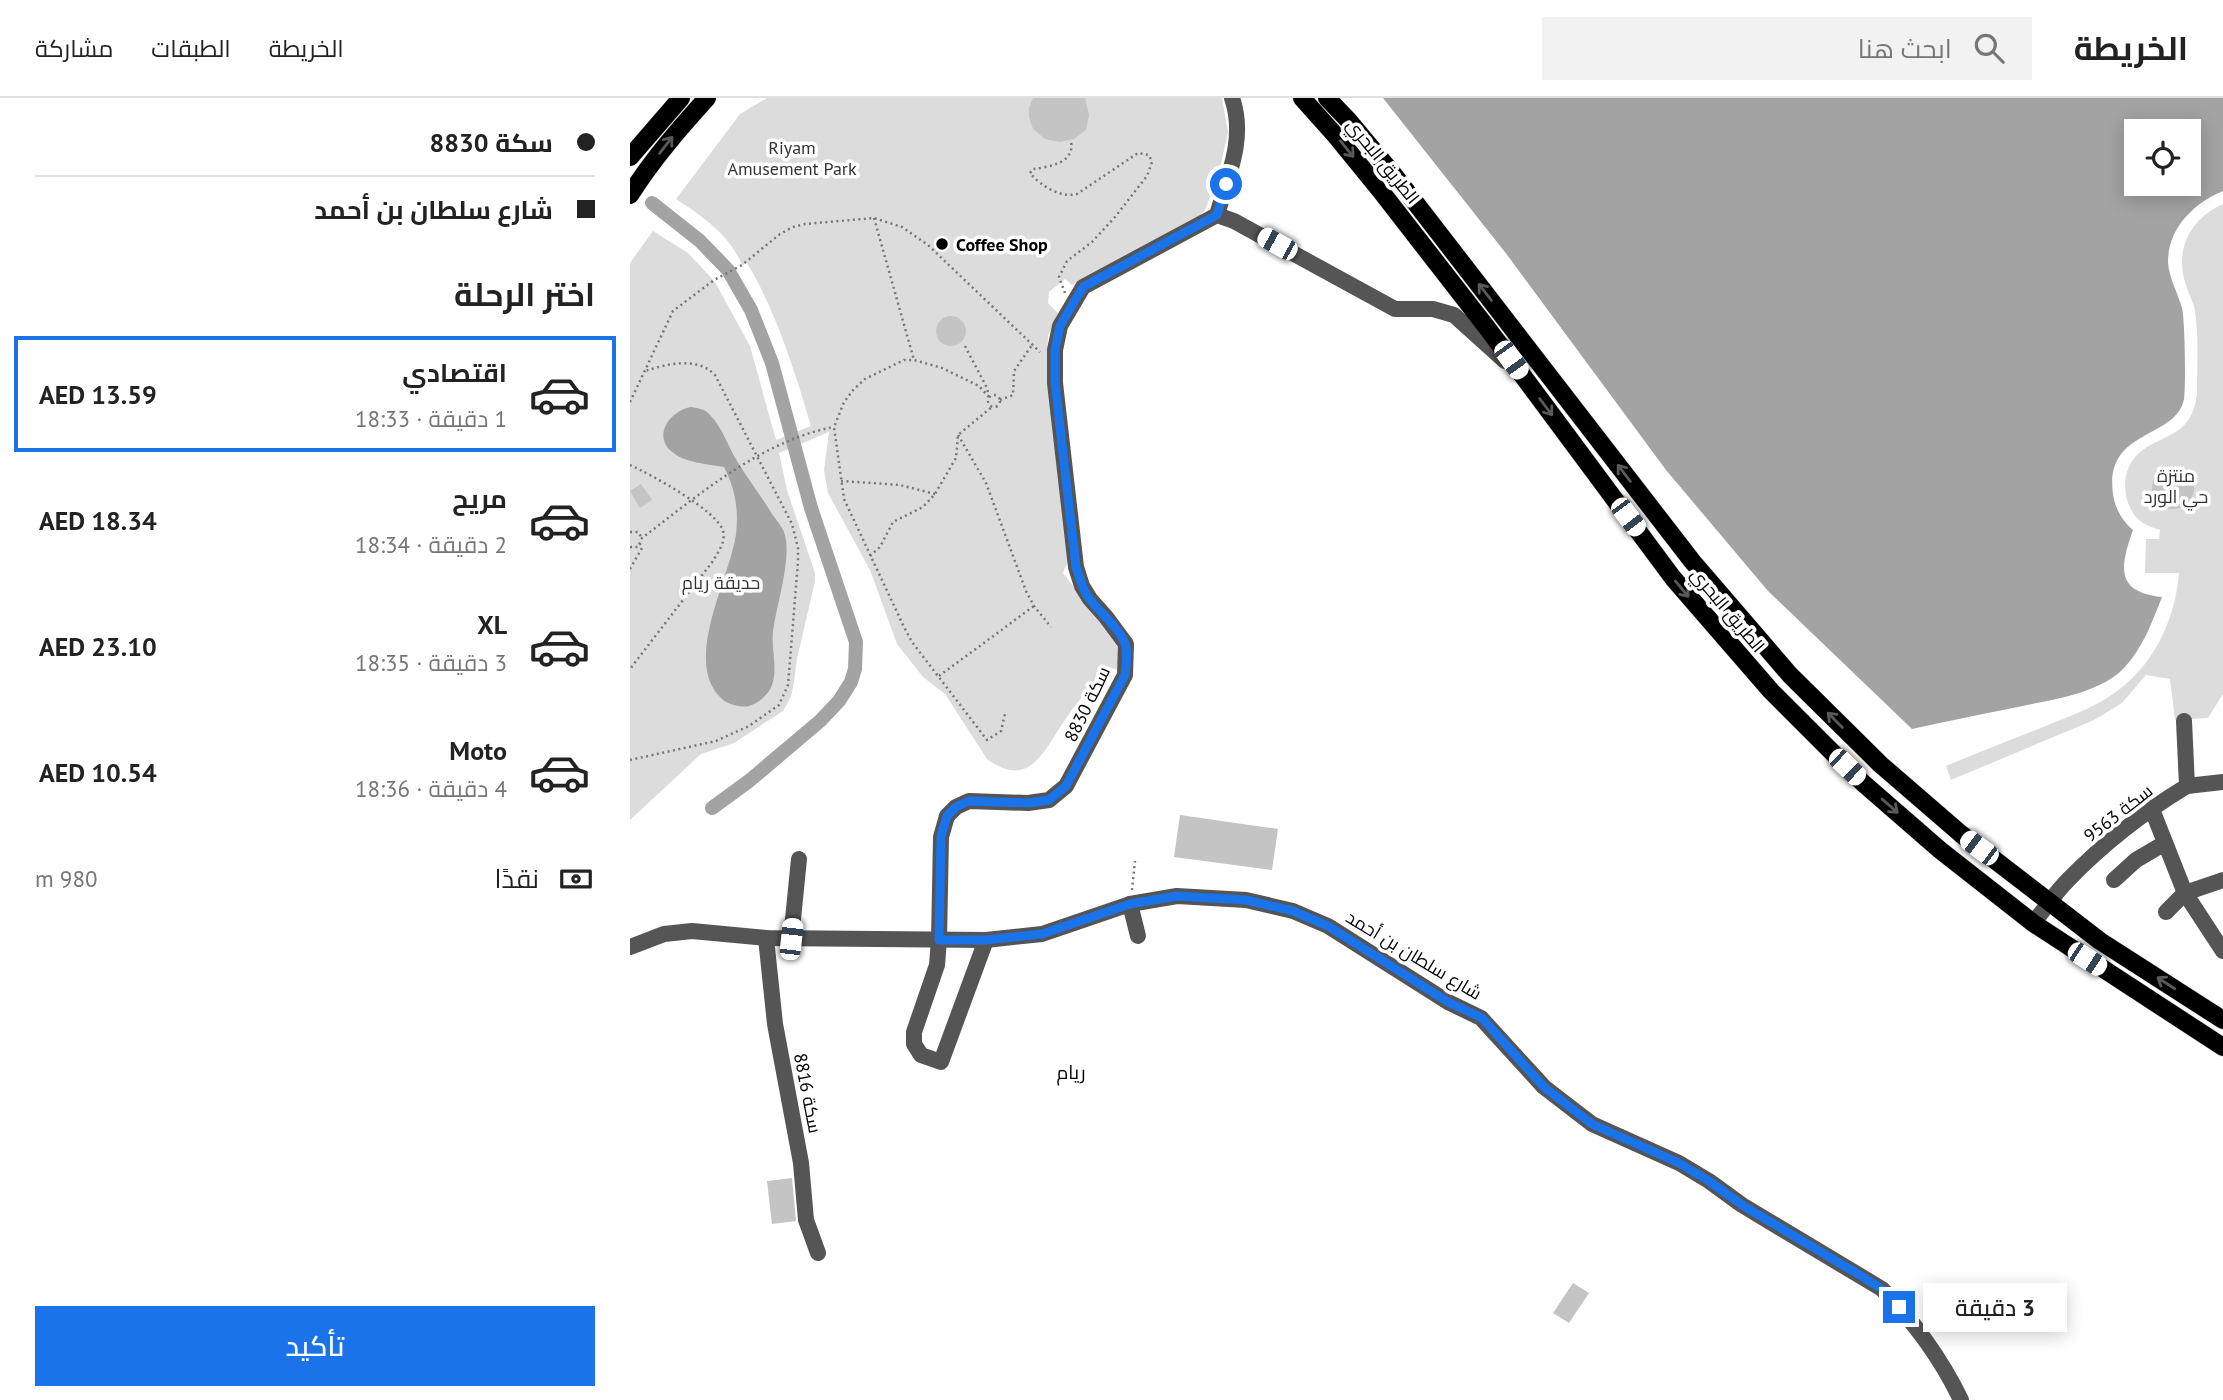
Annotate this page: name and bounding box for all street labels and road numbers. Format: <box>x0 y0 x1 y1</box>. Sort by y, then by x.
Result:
street label: الطريق البحري <box>1339 114 1424 210</box>
street label: الطريق البحري <box>1684 563 1770 659</box>
street label: سكة 8830 <box>1059 662 1115 746</box>
street label: سكة 9563 <box>2079 779 2157 847</box>
street label: شارع سلطان بن أحمد <box>1341 905 1486 1005</box>
street label: سكة 8816 <box>789 1051 827 1135</box>

